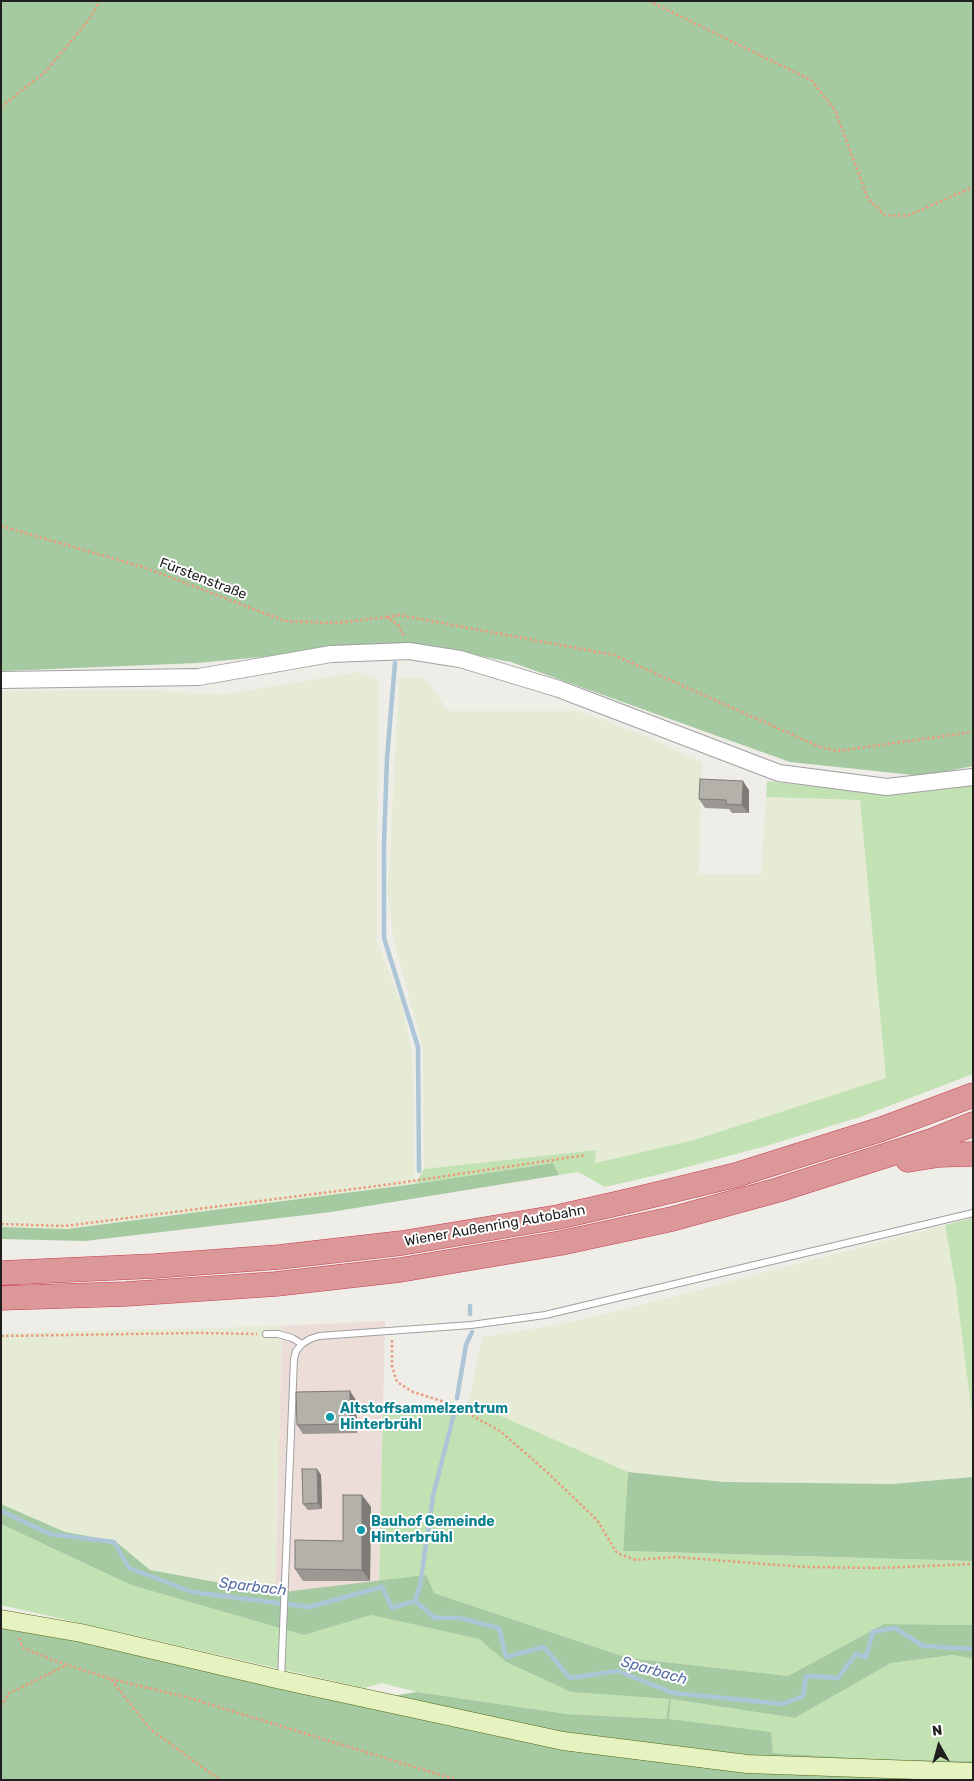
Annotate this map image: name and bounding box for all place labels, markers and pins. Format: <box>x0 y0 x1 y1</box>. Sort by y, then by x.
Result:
place label: Altstoffsammelzentrum Hinterbrühl <box>340 1401 508 1434</box>
marker: Altstoffsammelzentrum Hinterbrühl <box>324 1411 336 1423</box>
place label: Bauhof Gemeinde Hinterbrühl <box>371 1514 495 1546</box>
marker: Bauhof Gemeinde Hinterbrühl <box>355 1524 367 1536</box>

